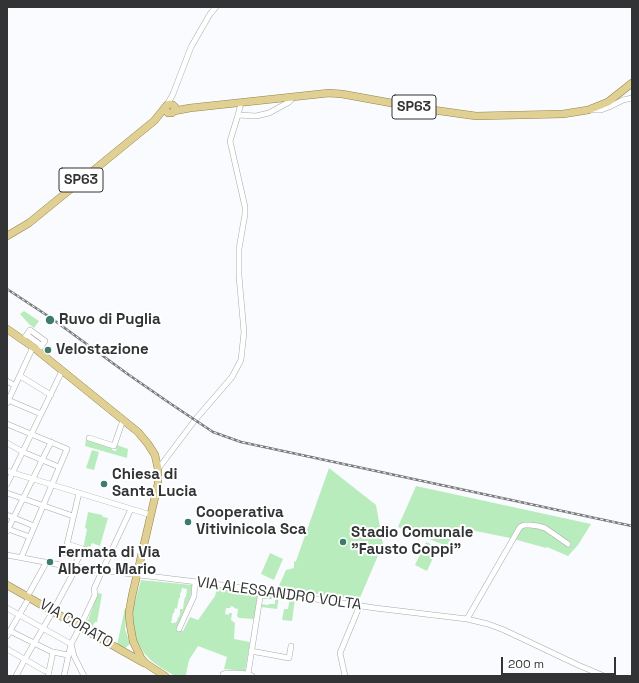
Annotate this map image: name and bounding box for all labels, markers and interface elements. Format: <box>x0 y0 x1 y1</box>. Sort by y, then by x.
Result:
road number: SP63 <box>392 95 436 119</box>
road number: SP63 <box>59 168 103 192</box>
place label: Ruvo di Puglia <box>59 311 161 329</box>
marker: Ruvo di Puglia <box>44 314 56 326</box>
place label: Velostazione <box>56 341 149 359</box>
marker: Velostazione <box>43 345 53 355</box>
place label: Chiesa di Santa Lucia <box>112 466 197 501</box>
marker: Chiesa di Santa Lucia <box>99 479 109 489</box>
place label: Cooperativa Vitivinicola Sca <box>196 504 307 539</box>
marker: Cooperativa Vitivinicola Sca <box>183 517 193 527</box>
place label: Stadio Comunale "Fausto Coppi" <box>351 524 473 559</box>
marker: Stadio Comunale "Fausto Coppi" <box>338 537 348 547</box>
place label: Fermata di Via Alberto Mario <box>58 544 160 579</box>
marker: Fermata di Via Alberto Mario <box>45 557 55 567</box>
street label: VIA ALESSANDRO VOLTA <box>195 574 363 614</box>
street label: VIA CORATO <box>36 596 116 652</box>
scale bar <box>503 649 618 675</box>
text: 200 m <box>508 656 544 672</box>

